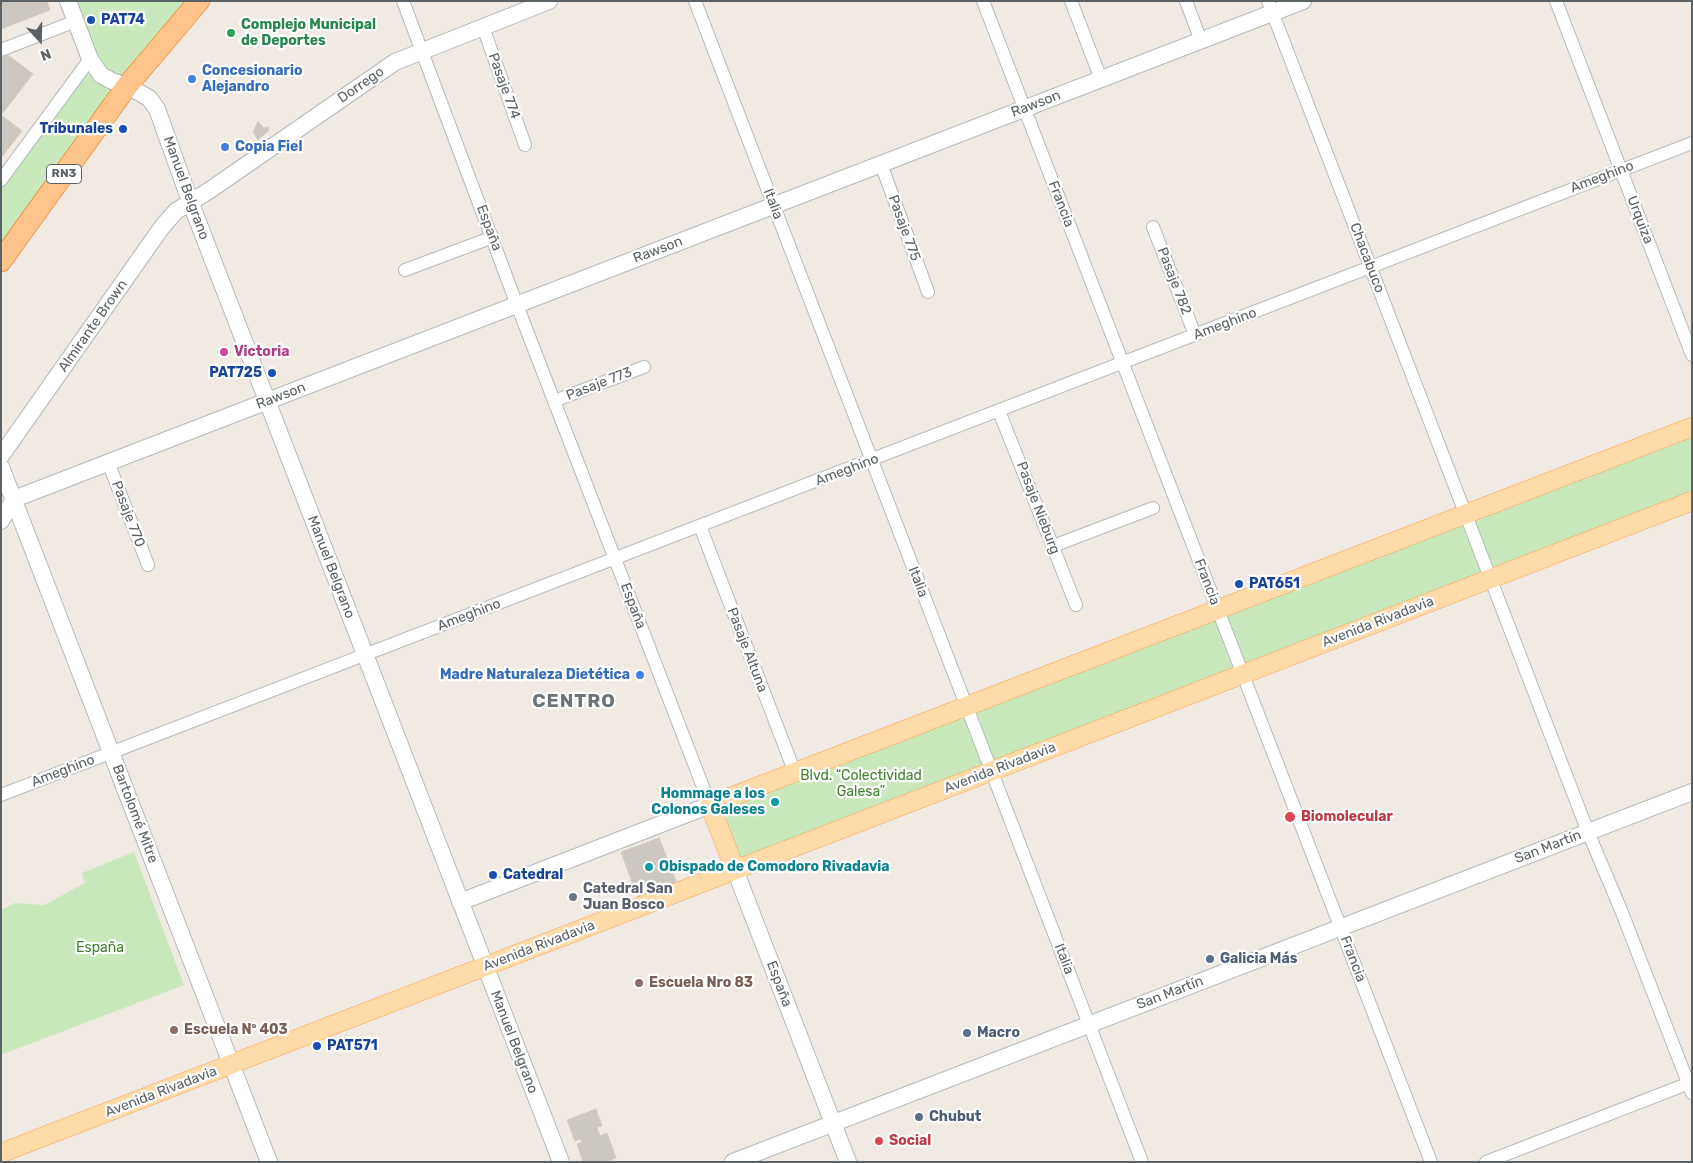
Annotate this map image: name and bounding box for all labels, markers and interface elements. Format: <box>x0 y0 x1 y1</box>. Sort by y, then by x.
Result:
place label: PAT74 <box>101 12 145 28</box>
marker: PAT74 <box>85 14 97 26</box>
north arrow <box>15 15 65 65</box>
place label: Complejo Municipal de Deportes <box>241 17 376 49</box>
marker: Complejo Municipal de Deportes <box>225 27 237 39</box>
text: N <box>38 45 53 64</box>
street label: Pasaje 774 <box>484 51 524 121</box>
place label: Concesionario Alejandro <box>202 63 302 95</box>
street label: Dorrego <box>335 63 387 107</box>
marker: Concesionario Alejandro <box>186 73 198 85</box>
street label: Rawson <box>1009 87 1063 121</box>
place label: Tribunales <box>39 121 113 137</box>
marker: Tribunales <box>117 123 129 135</box>
street label: Manuel Belgrano <box>159 134 213 242</box>
place label: Copia Fiel <box>235 139 302 155</box>
marker: Copia Fiel <box>219 141 231 153</box>
street label: Ameghino <box>1568 157 1636 197</box>
road number: RN3 <box>46 164 82 183</box>
street label: Francia <box>1045 178 1077 230</box>
street label: Italia <box>760 186 786 222</box>
street label: Pasaje 775 <box>884 193 924 263</box>
street label: Urquiza <box>1623 194 1657 246</box>
street label: España <box>473 203 505 253</box>
street label: Chacabuco <box>1346 221 1388 295</box>
street label: Rawson <box>631 233 685 267</box>
street label: Pasaje 782 <box>1153 245 1195 317</box>
street label: Almirante Brown <box>55 277 131 375</box>
street label: Ameghino <box>1191 304 1259 344</box>
place label: Victoria <box>234 344 290 360</box>
marker: Victoria <box>218 346 230 358</box>
street label: Pasaje 773 <box>564 364 634 404</box>
place label: PAT725 <box>209 365 262 381</box>
marker: PAT725 <box>266 367 278 379</box>
street label: Rawson <box>254 379 308 413</box>
street label: Ameghino <box>813 450 881 490</box>
street label: Pasaje Nieburg <box>1013 459 1063 557</box>
street label: Pasaje 770 <box>108 478 148 550</box>
street label: Manuel Belgrano <box>304 513 358 621</box>
street label: Francia <box>1191 556 1223 608</box>
street label: Italia <box>905 564 931 600</box>
place label: PAT651 <box>1249 576 1300 592</box>
marker: PAT651 <box>1233 578 1245 590</box>
street label: España <box>617 581 649 631</box>
street label: Avenida Rivadavia <box>1320 593 1436 651</box>
street label: Ameghino <box>435 595 503 635</box>
street label: Pasaje Altuna <box>723 605 771 695</box>
place label: Madre Naturaleza Dietética <box>440 667 630 683</box>
marker: Madre Naturaleza Dietética <box>634 669 646 681</box>
district label: CENTRO <box>531 691 617 713</box>
street label: Avenida Rivadavia <box>942 739 1058 797</box>
street label: Ameghino <box>29 751 97 791</box>
street label: Bartolomé Mitre <box>109 762 161 866</box>
park label: Blvd. “Colectividad Galesa” <box>800 768 922 800</box>
place label: Hommage a los Colonos Galeses <box>651 786 765 819</box>
marker: Hommage a los Colonos Galeses <box>769 796 781 808</box>
place label: Biomolecular <box>1301 809 1393 825</box>
marker: Biomolecular <box>1283 810 1297 824</box>
street label: San Martín <box>1512 827 1584 867</box>
place label: Obispado de Comodoro Rivadavia <box>659 859 890 875</box>
marker: Obispado de Comodoro Rivadavia <box>643 861 655 873</box>
place label: Catedral <box>503 867 563 883</box>
marker: Catedral <box>487 869 499 881</box>
place label: Catedral San Juan Bosco <box>583 881 673 914</box>
marker: Catedral San Juan Bosco <box>567 891 579 903</box>
street label: Avenida Rivadavia <box>481 917 597 975</box>
street label: Francia <box>1337 933 1369 985</box>
park label: España <box>76 940 124 956</box>
street label: Italia <box>1051 941 1077 977</box>
place label: Galicia Más <box>1220 951 1297 967</box>
marker: Galicia Más <box>1204 953 1216 965</box>
street label: España <box>763 959 795 1009</box>
street label: San Martín <box>1134 973 1206 1013</box>
place label: Escuela Nro 83 <box>649 975 753 991</box>
marker: Escuela Nro 83 <box>633 977 645 989</box>
street label: Manuel Belgrano <box>487 988 541 1096</box>
place label: Escuela Nº 403 <box>184 1022 288 1038</box>
marker: Escuela Nº 403 <box>168 1024 180 1036</box>
place label: Macro <box>977 1025 1020 1041</box>
marker: Macro <box>961 1027 973 1039</box>
place label: PAT571 <box>327 1038 378 1054</box>
marker: PAT571 <box>311 1040 323 1052</box>
street label: Avenida Rivadavia <box>103 1063 219 1121</box>
place label: Chubut <box>929 1109 981 1125</box>
marker: Chubut <box>913 1111 925 1123</box>
place label: Social <box>889 1133 931 1149</box>
marker: Social <box>873 1135 885 1147</box>

